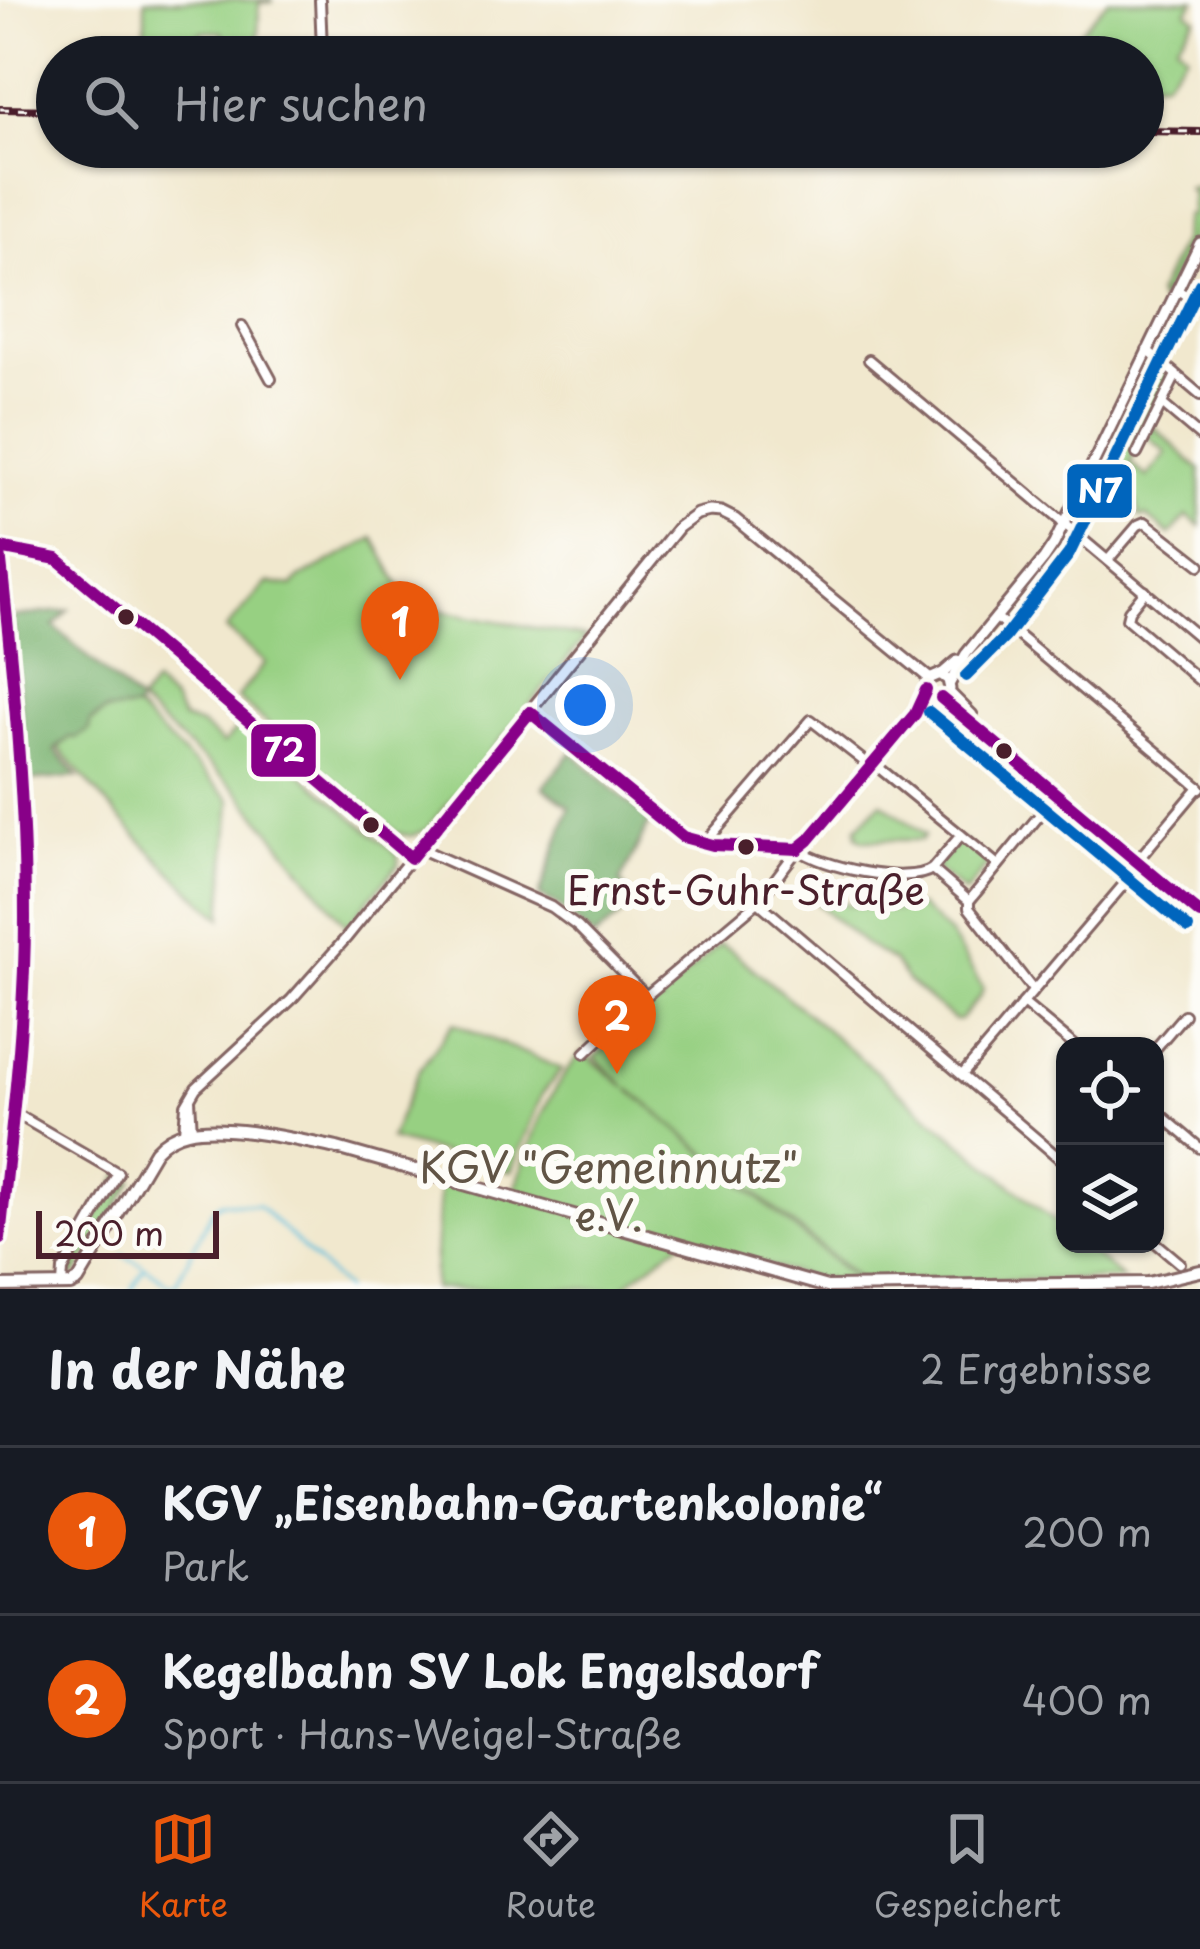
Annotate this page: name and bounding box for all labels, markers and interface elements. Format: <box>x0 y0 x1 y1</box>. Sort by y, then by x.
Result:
search box <box>36 36 1164 168</box>
text: Hier suchen <box>174 68 428 136</box>
icon: search <box>78 69 144 135</box>
line badge: N7 <box>1065 462 1134 520</box>
text: N7 <box>1077 464 1123 514</box>
pin: 1 <box>361 581 439 680</box>
unlabelled marker <box>115 606 137 628</box>
your location <box>555 675 615 735</box>
line badge: 72 <box>249 722 318 779</box>
text: 72 <box>263 723 305 773</box>
unlabelled marker <box>993 740 1015 762</box>
unlabelled marker <box>360 814 382 836</box>
marker: Ernst-Guhr-Straße <box>735 836 757 858</box>
place label: Ernst-Guhr-Straße <box>567 859 925 918</box>
pin: 2 <box>578 975 656 1074</box>
map controls <box>1056 1037 1164 1253</box>
button: locate <box>1056 1037 1164 1145</box>
park label: KGV "Gemeinnutz" e.V. <box>419 1134 799 1245</box>
button: layers <box>1056 1145 1164 1253</box>
scale bar <box>36 1205 219 1258</box>
text: 200 m <box>54 1207 164 1257</box>
text: In der Nähe <box>48 1329 345 1406</box>
text: 2 Ergebnisse <box>920 1338 1152 1397</box>
text: KGV „Eisenbahn-Gartenkolonie“ <box>162 1467 882 1535</box>
text: 1 <box>78 1501 96 1560</box>
text: 200 m <box>1022 1501 1152 1560</box>
text: Park <box>162 1535 249 1594</box>
text: Kegelbahn SV Lok Engelsdorf <box>162 1635 818 1703</box>
text: 2 <box>73 1669 101 1728</box>
text: 400 m <box>1022 1669 1152 1728</box>
text: Sport · Hans-Weigel-Straße <box>162 1703 682 1762</box>
tab: Karte <box>139 1806 228 1928</box>
tab: Route <box>506 1806 596 1928</box>
tab: Gespeichert <box>874 1806 1061 1928</box>

